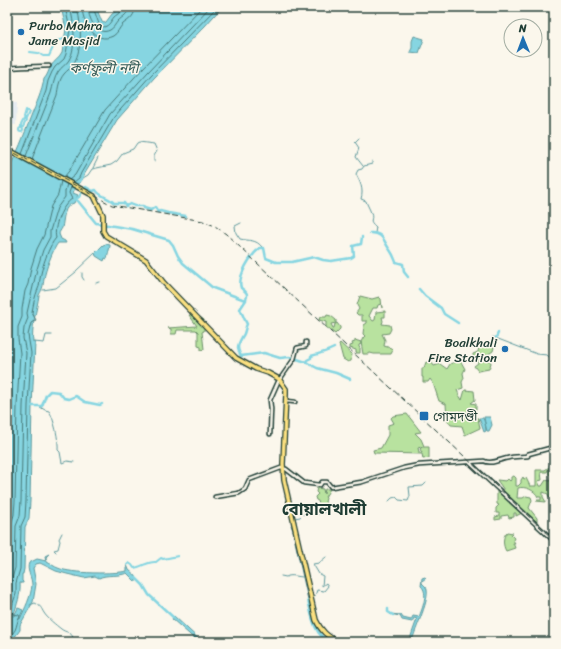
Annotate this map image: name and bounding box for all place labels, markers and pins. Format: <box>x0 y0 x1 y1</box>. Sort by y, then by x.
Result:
place label: Purbo Mohra Jame Masjid <box>28 14 103 52</box>
marker: Purbo Mohra Jame Masjid <box>16 27 26 37</box>
place label: Boalkhali Fire Station <box>428 331 497 369</box>
marker: Boalkhali Fire Station <box>500 344 510 354</box>
place label: গোমদণ্ডী <box>433 405 478 428</box>
marker: গোমদণ্ডী <box>418 410 430 422</box>

